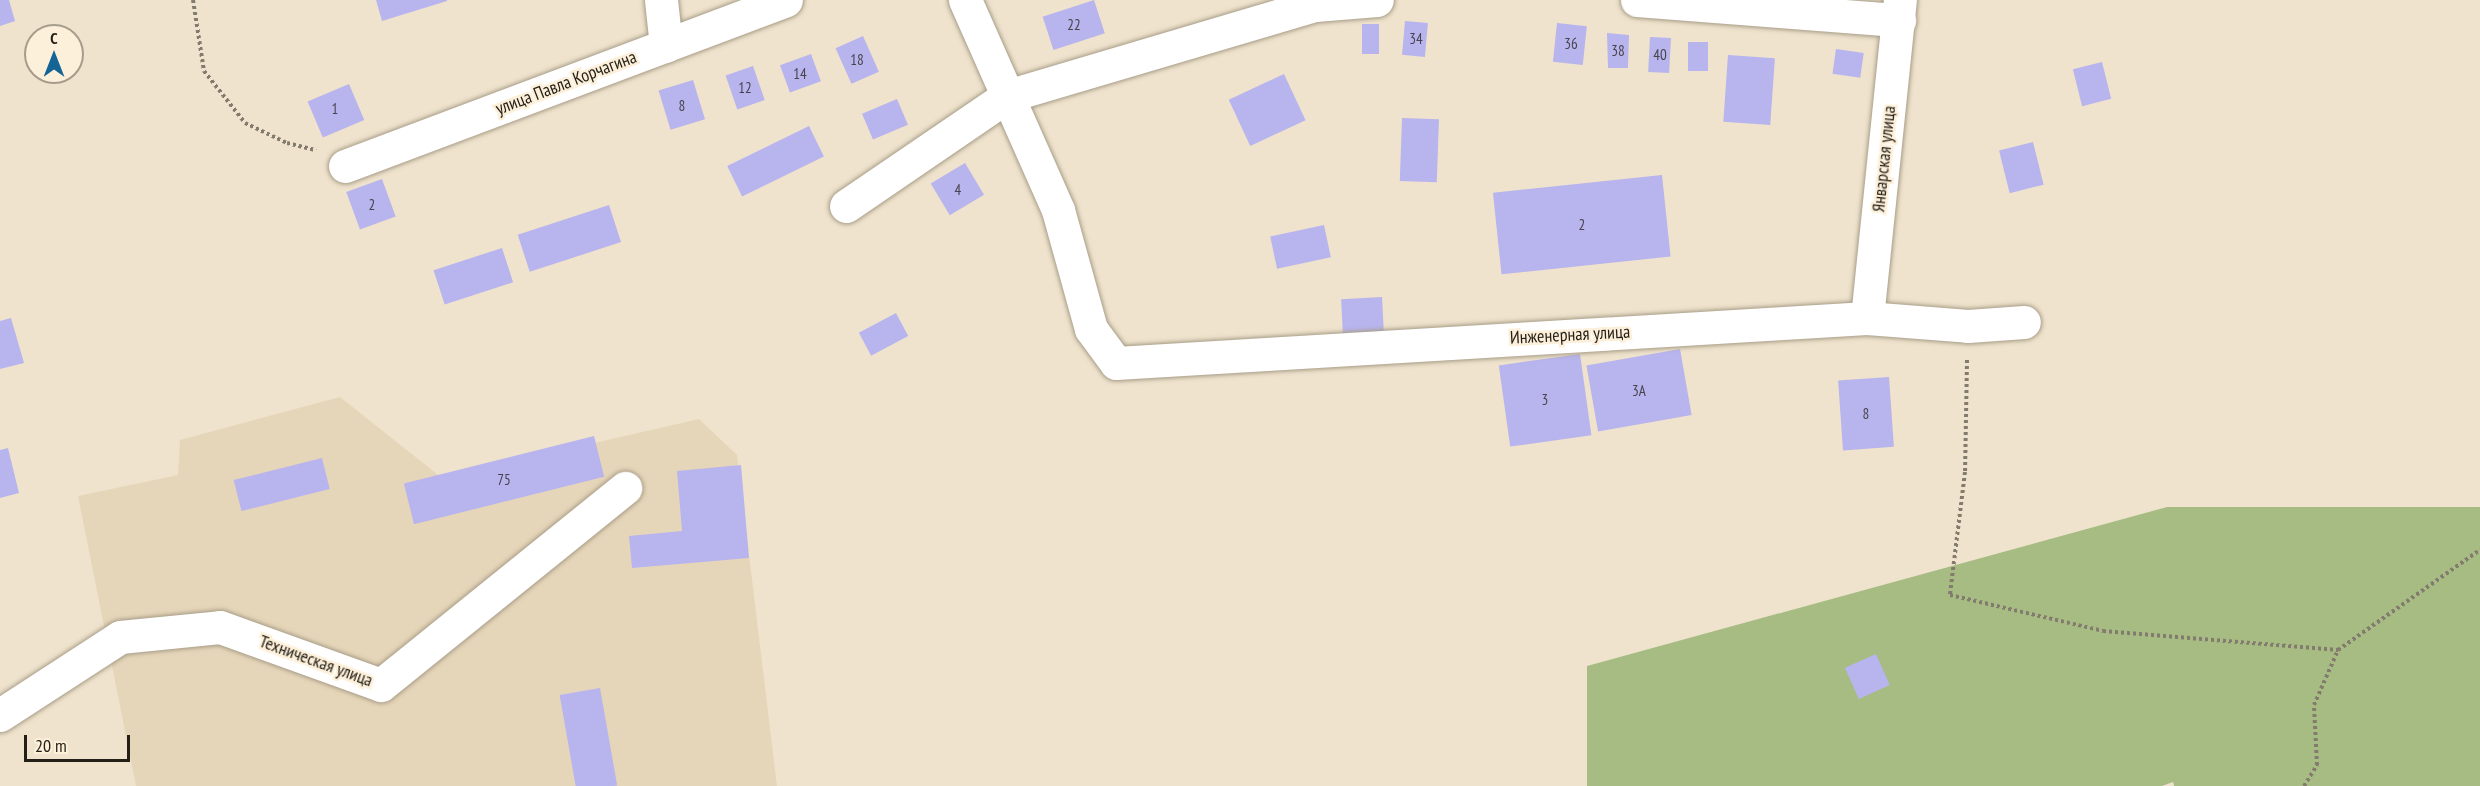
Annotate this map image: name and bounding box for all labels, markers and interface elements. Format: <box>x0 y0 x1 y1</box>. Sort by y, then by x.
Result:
house number: 22 <box>1067 16 1081 34</box>
north arrow <box>24 24 84 84</box>
text: С <box>50 28 58 48</box>
house number: 34 <box>1409 30 1423 48</box>
house number: 36 <box>1564 35 1578 53</box>
house number: 38 <box>1611 42 1625 60</box>
street label: улица Павла Корчагина <box>492 46 640 120</box>
house number: 40 <box>1653 46 1667 64</box>
house number: 18 <box>850 51 864 69</box>
house number: 14 <box>793 65 807 83</box>
house number: 12 <box>738 79 752 97</box>
house number: 8 <box>679 97 685 115</box>
house number: 1 <box>332 100 338 118</box>
street label: Январская улица <box>1868 105 1900 213</box>
house number: 4 <box>955 181 961 199</box>
house number: 2 <box>369 196 375 214</box>
house number: 2 <box>1579 216 1585 234</box>
street label: Инженерная улица <box>1509 321 1631 349</box>
house number: 3А <box>1632 382 1646 400</box>
house number: 3 <box>1542 391 1548 409</box>
house number: 8 <box>1863 405 1869 423</box>
house number: 75 <box>497 471 511 489</box>
street label: Техническая улица <box>256 630 376 692</box>
scale bar <box>27 723 134 761</box>
text: 20 m <box>35 734 67 757</box>

